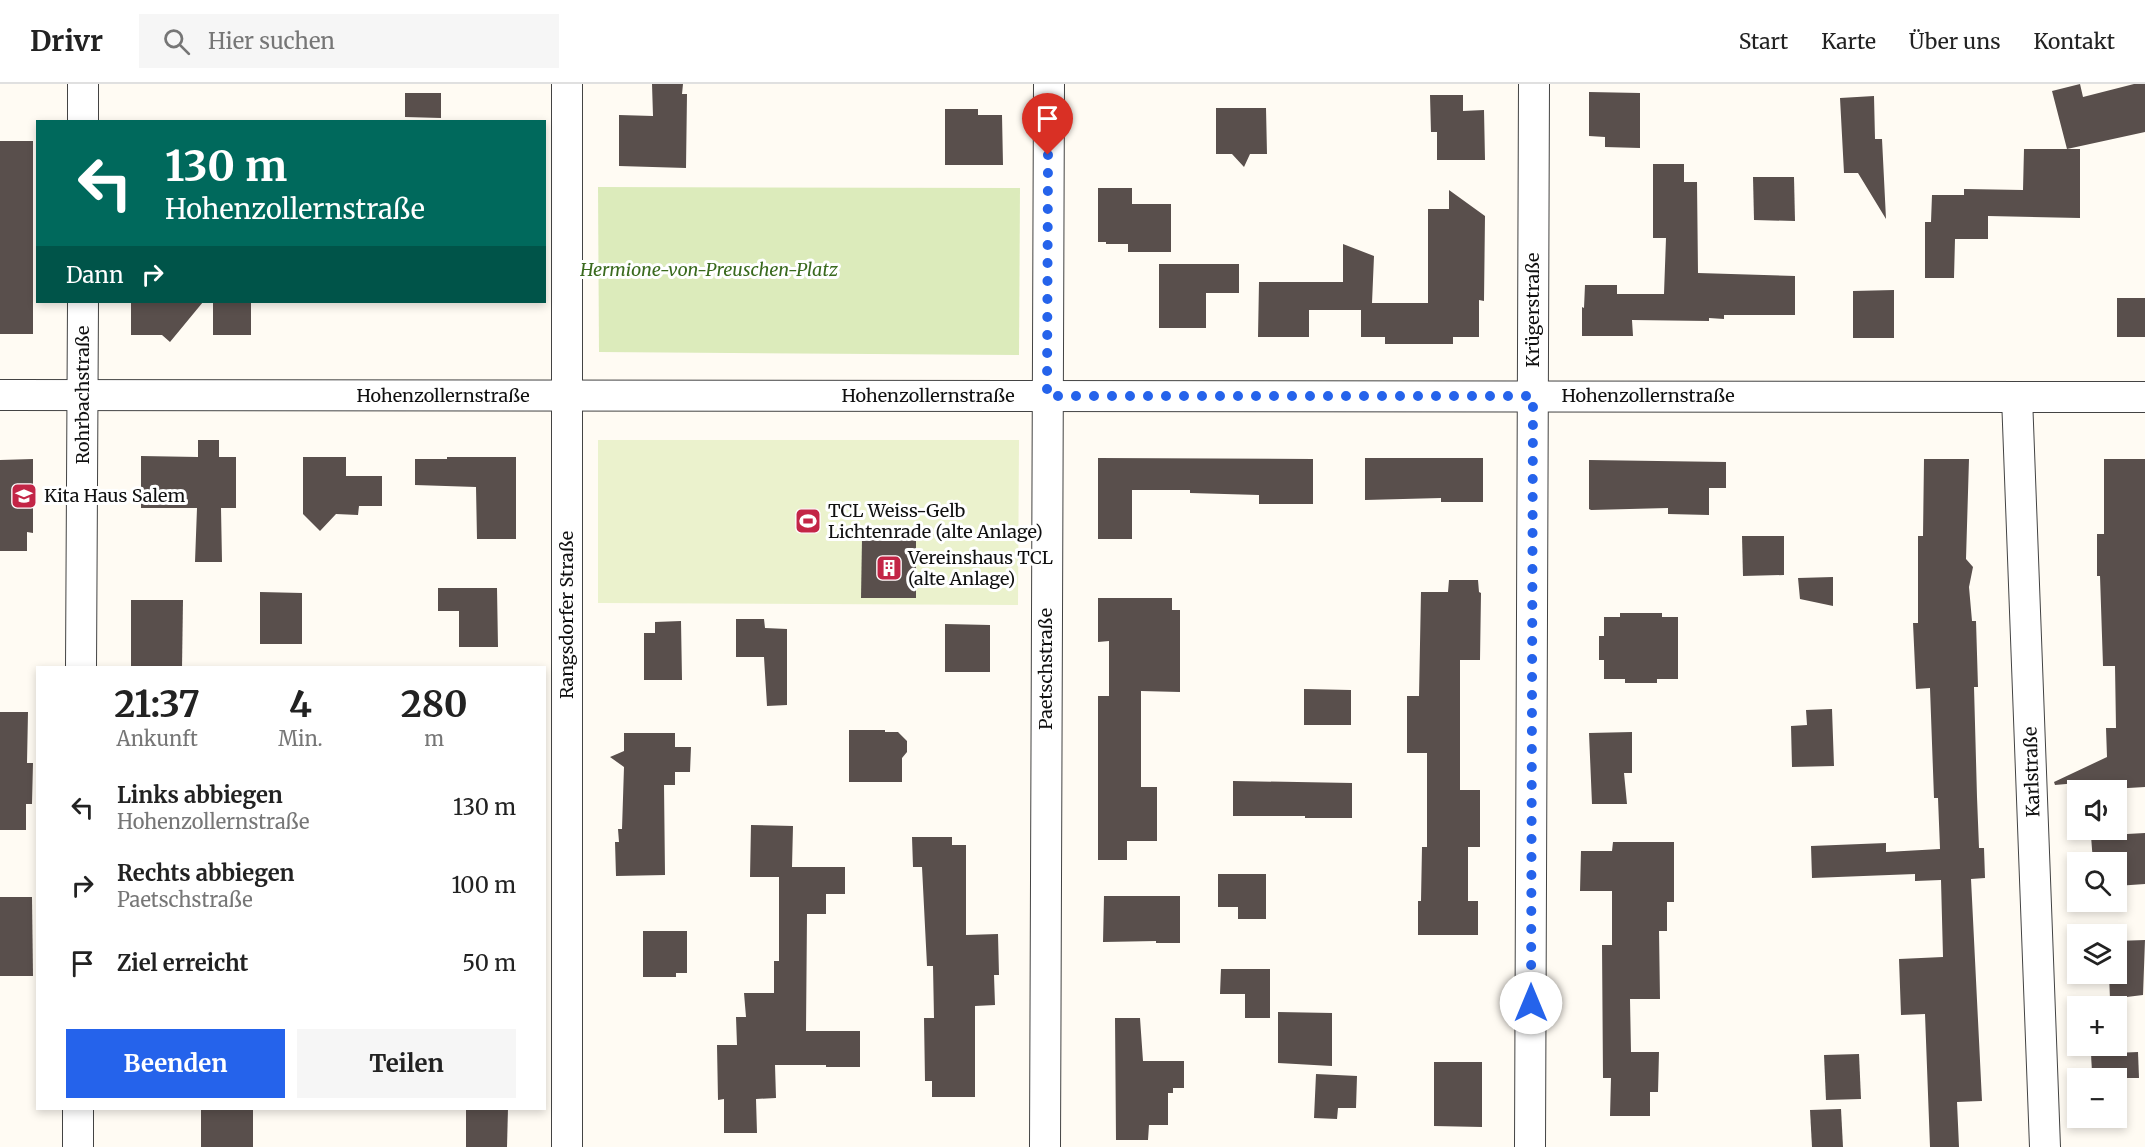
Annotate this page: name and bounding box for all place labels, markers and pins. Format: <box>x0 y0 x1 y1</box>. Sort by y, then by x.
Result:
pin <box>1022 93 1073 155</box>
school or university icon: Kita Haus Salem <box>9 481 39 511</box>
place label: Kita Haus Salem <box>44 484 185 507</box>
place label: TCL Weiss-Gelb Lichtenrade (alte Anlage) <box>828 499 1043 543</box>
sports icon: TCL Weiss-Gelb Lichtenrade (alte Anlage) <box>793 506 823 536</box>
place label: Vereinshaus TCL (alte Anlage) <box>907 546 1053 590</box>
building icon: Vereinshaus TCL (alte Anlage) <box>874 553 904 583</box>

